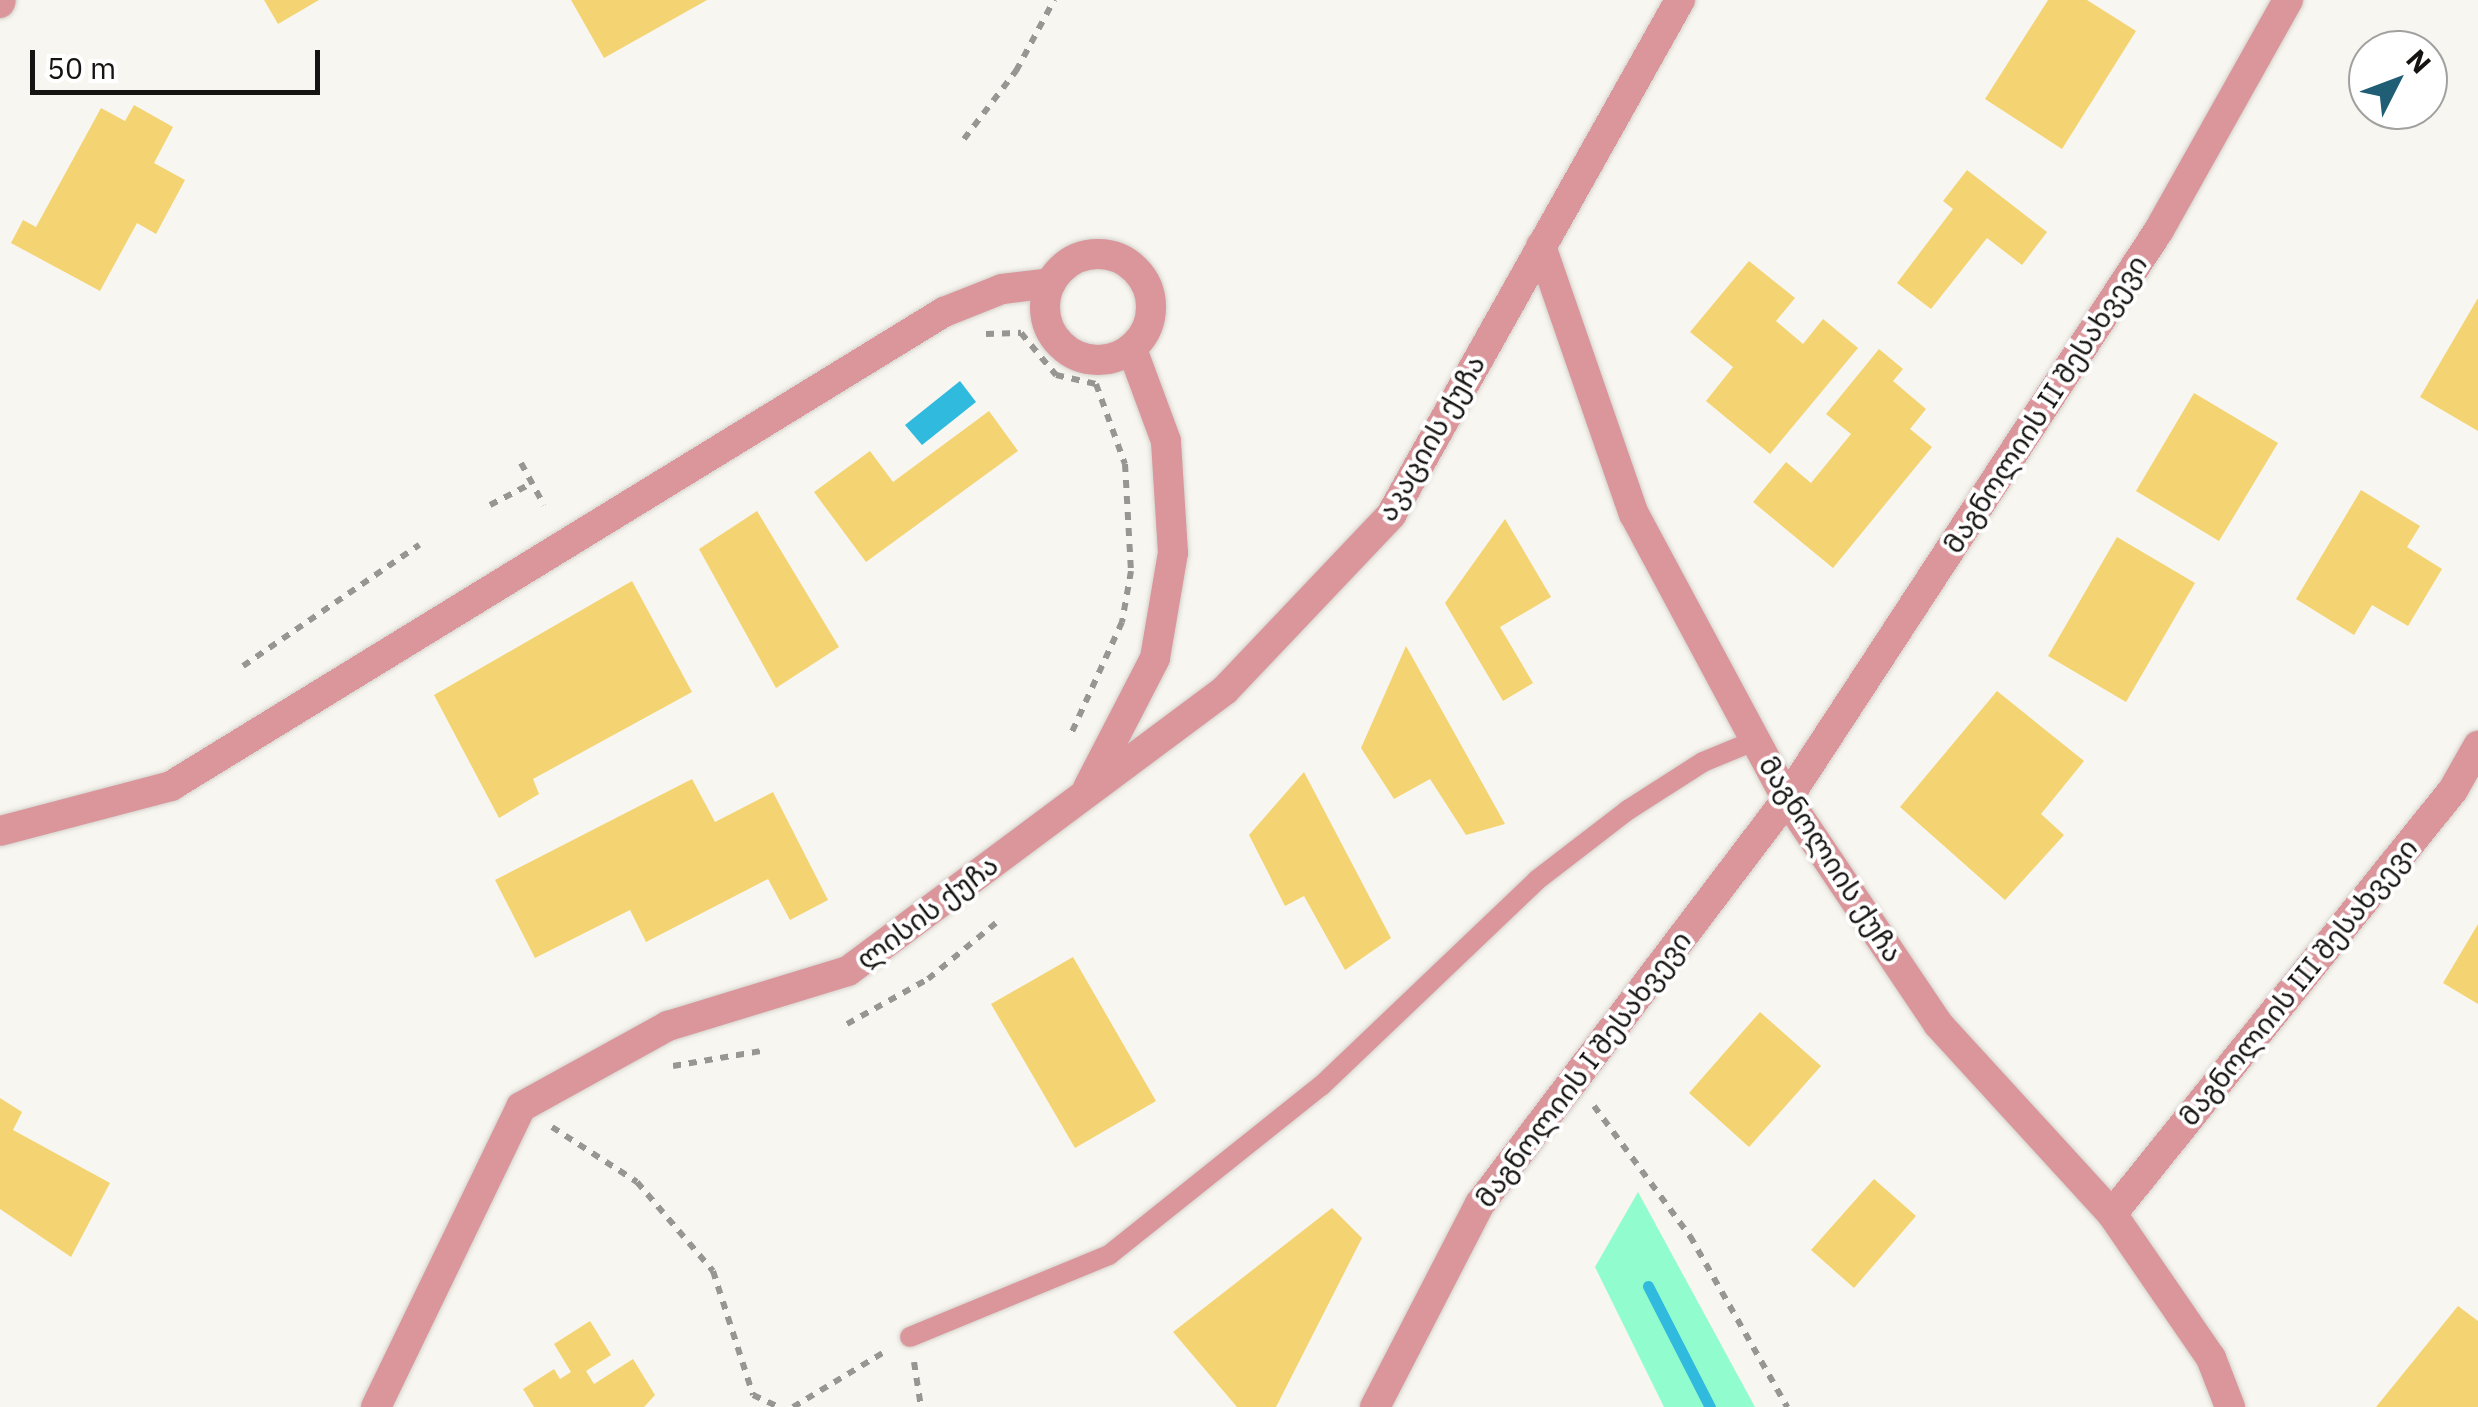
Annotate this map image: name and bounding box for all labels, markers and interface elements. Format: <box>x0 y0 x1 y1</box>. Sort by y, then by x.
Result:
scale bar <box>35 30 325 92</box>
north arrow <box>2348 30 2448 130</box>
text: N <box>2399 41 2440 81</box>
text: 50 m <box>47 48 116 87</box>
street label: მაგნოლიის II შესახვევი <box>1936 249 2154 559</box>
street label: აკაციის ქუჩა <box>1370 349 1492 527</box>
street label: მაგნოლიის ქუჩა <box>1752 750 1910 968</box>
street label: მაგნოლიის III შესახვევი <box>2172 832 2424 1132</box>
street label: ლისის ქუჩა <box>850 848 1004 976</box>
street label: მაგნოლიის I შესახვევი <box>1468 924 1698 1214</box>

